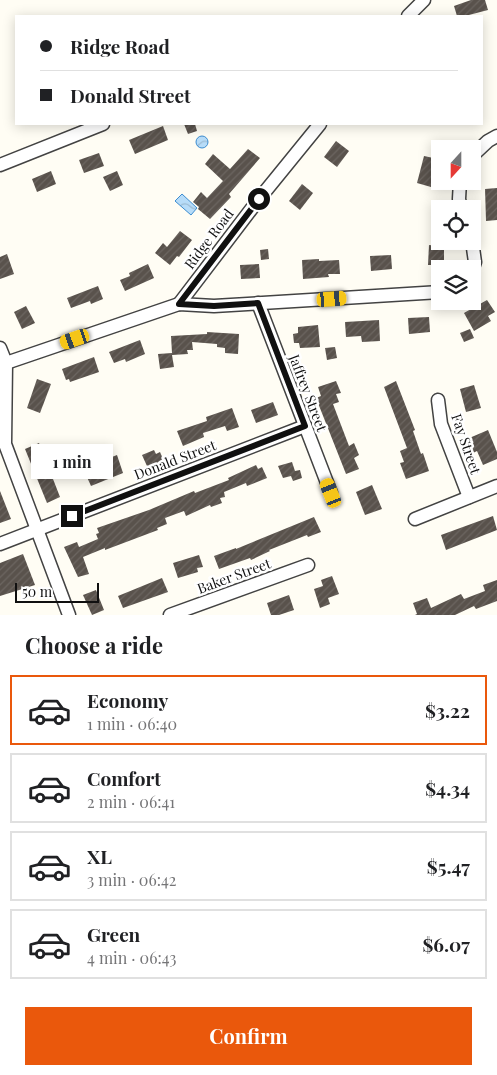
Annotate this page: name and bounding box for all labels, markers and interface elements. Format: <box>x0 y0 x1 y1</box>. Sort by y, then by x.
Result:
text: Ridge Road <box>70 33 170 59</box>
text: Donald Street <box>70 82 191 108</box>
north arrow <box>431 140 481 190</box>
map controls <box>431 140 481 310</box>
route start <box>248 188 270 210</box>
button: locate <box>431 200 481 250</box>
street label: Ridge Road <box>180 205 238 273</box>
button: layers <box>431 260 481 310</box>
car <box>316 290 347 308</box>
car <box>58 327 91 351</box>
street label: Jaffrey Street <box>285 351 332 435</box>
street label: Fay Street <box>447 411 486 477</box>
street label: Donald Street <box>131 435 219 484</box>
callout: 1 min <box>31 444 113 478</box>
text: 1 min <box>52 451 92 472</box>
car <box>318 476 343 510</box>
route end <box>61 505 83 527</box>
street label: Baker Street <box>194 553 274 598</box>
scale bar <box>15 580 99 603</box>
text: 50 m <box>22 582 52 601</box>
text: Choose a ride <box>25 630 163 660</box>
text: Economy <box>87 687 168 713</box>
icon: car <box>27 688 72 733</box>
text: $3.22 <box>425 697 470 723</box>
text: 1 min · 06:40 <box>87 713 177 734</box>
text: Comfort <box>87 765 161 791</box>
icon: car <box>27 766 72 811</box>
text: $4.34 <box>425 775 470 801</box>
text: 2 min · 06:41 <box>87 791 175 812</box>
text: XL <box>87 843 112 869</box>
icon: car <box>27 844 72 889</box>
text: $5.47 <box>427 853 470 879</box>
text: 3 min · 06:42 <box>87 869 177 890</box>
text: Green <box>87 921 140 947</box>
icon: car <box>27 922 72 967</box>
text: $6.07 <box>422 931 470 957</box>
text: 4 min · 06:43 <box>87 947 177 968</box>
button: Confirm <box>25 1007 472 1065</box>

